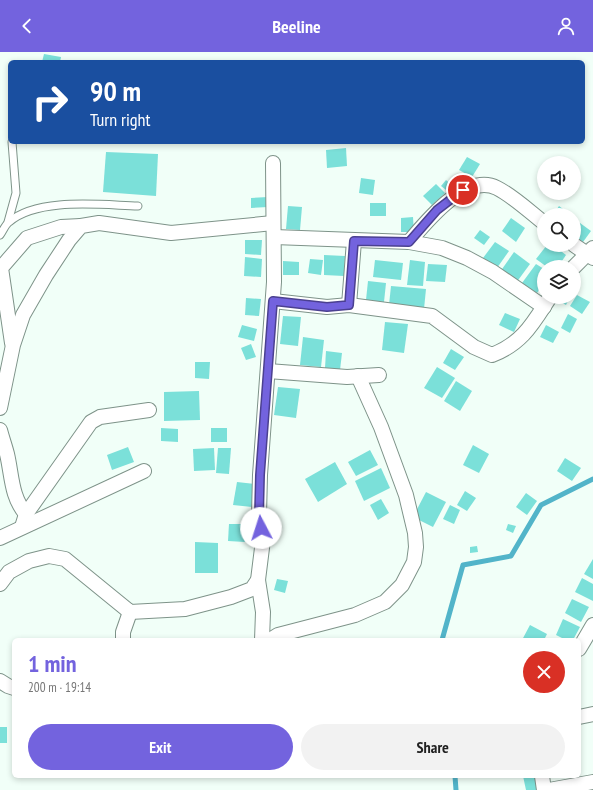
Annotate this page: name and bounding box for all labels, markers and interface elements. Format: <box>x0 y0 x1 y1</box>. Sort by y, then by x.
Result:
icon: back <box>16 15 38 37</box>
text: Beeline <box>272 15 321 38</box>
icon: person <box>555 15 577 37</box>
text: 90 m <box>90 72 141 109</box>
icon: right <box>24 76 76 128</box>
text: Turn right <box>90 108 150 131</box>
map controls <box>537 156 581 304</box>
button: sound <box>537 156 581 200</box>
pin <box>446 173 480 207</box>
icon: arrive <box>452 179 474 201</box>
button: search <box>537 208 581 252</box>
button: layers <box>537 260 581 304</box>
position arrow <box>240 507 282 549</box>
text: 1 min <box>28 648 76 679</box>
button: close <box>523 651 565 693</box>
text: 200 m · 19:14 <box>28 679 91 696</box>
button: Exit <box>28 724 293 770</box>
button: Share <box>301 724 565 770</box>

